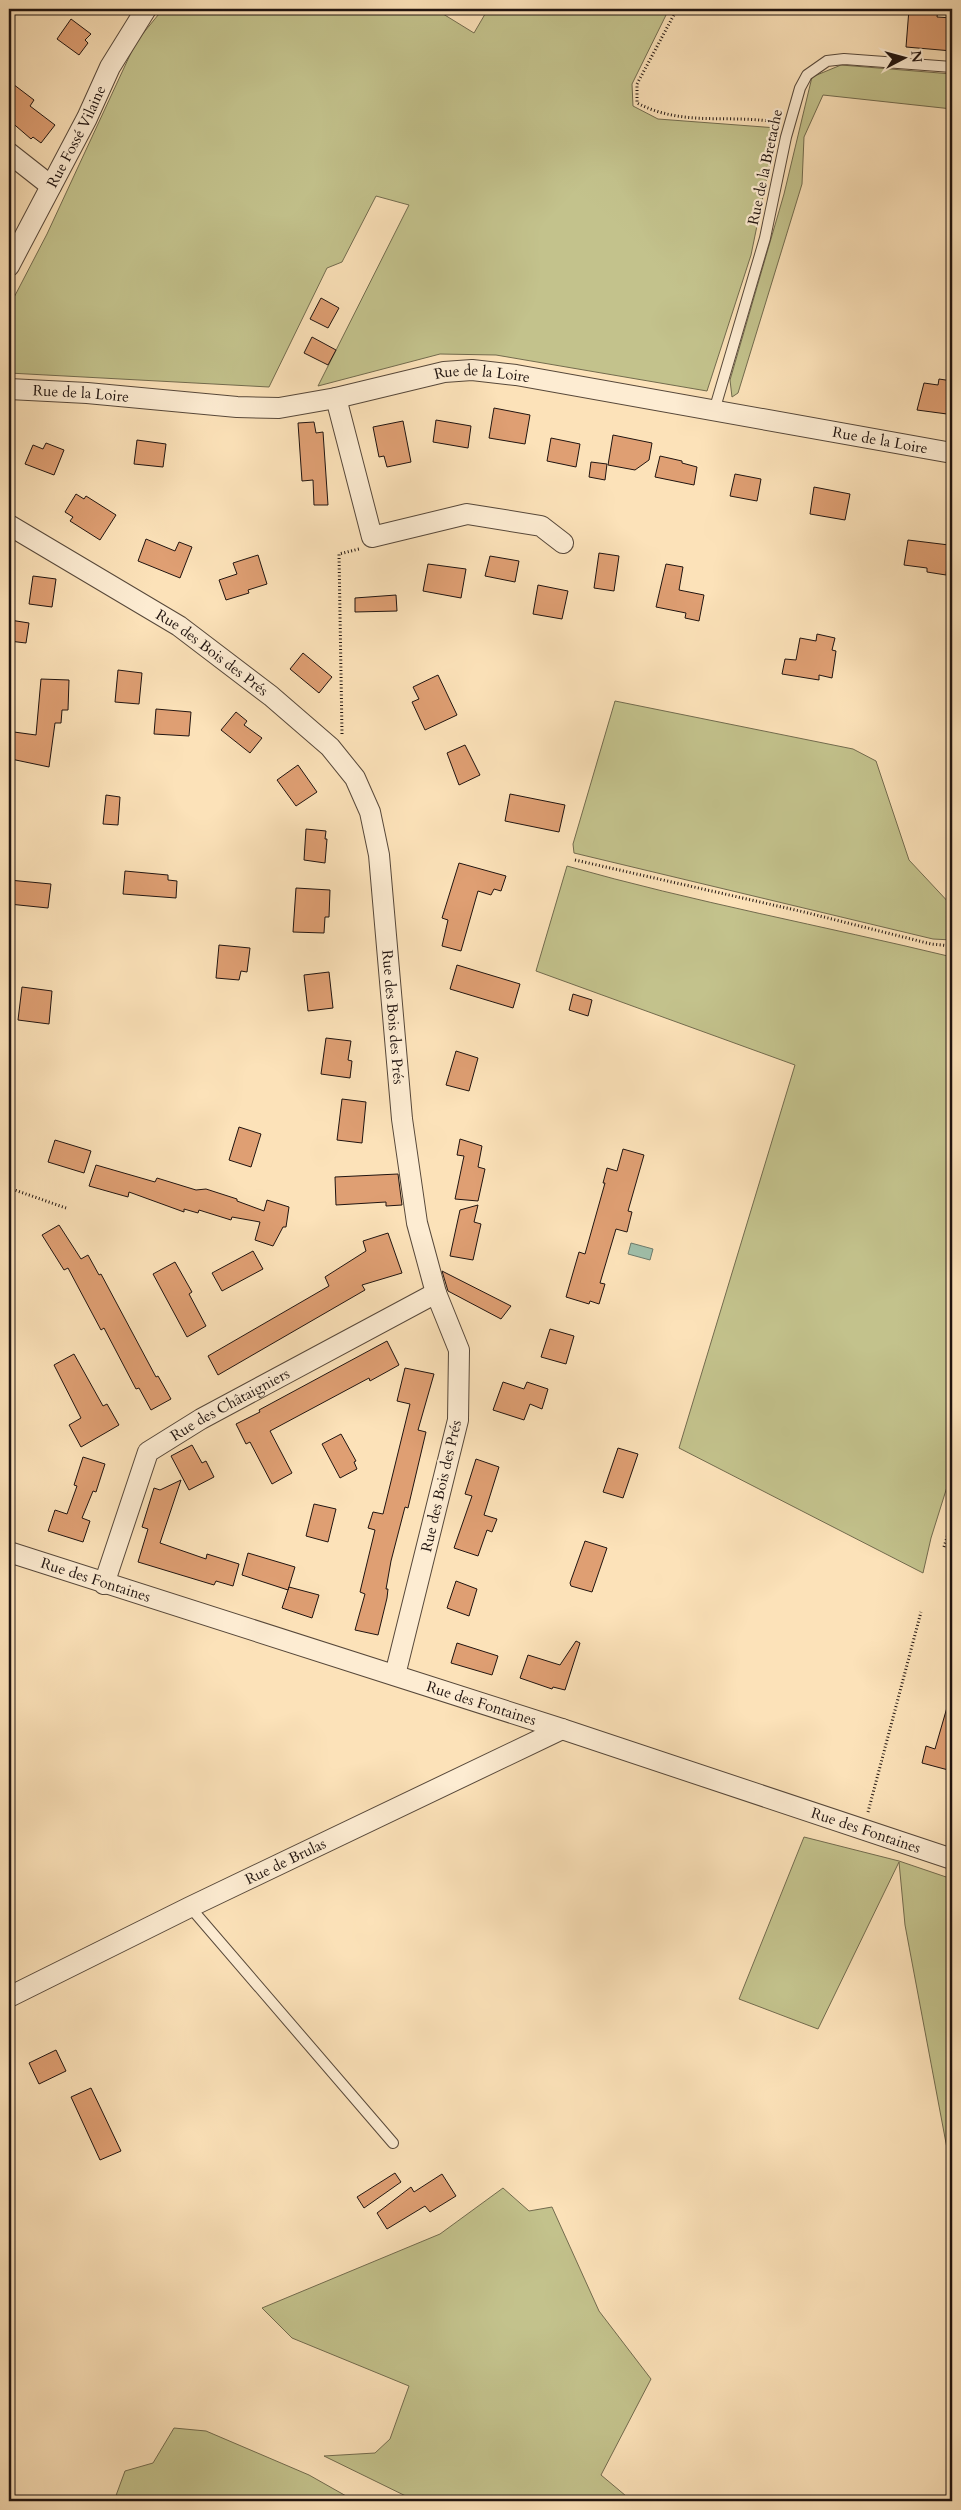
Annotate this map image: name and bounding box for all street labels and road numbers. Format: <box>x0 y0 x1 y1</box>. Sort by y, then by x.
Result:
street label: Rue Fossé Vilaine <box>42 82 110 191</box>
street label: Rue de la Bretache <box>743 107 787 227</box>
street label: Rue de la Loire <box>432 360 532 387</box>
street label: Rue de la Loire <box>32 380 130 407</box>
street label: Rue de la Loire <box>831 422 930 459</box>
street label: Rue des Bois des Prés <box>152 605 272 700</box>
street label: Rue des Bois des Prés <box>377 949 409 1085</box>
street label: Rue des Châtaigniers <box>167 1363 293 1446</box>
street label: Rue des Bois des Prés <box>416 1418 466 1554</box>
street label: Rue des Fontaines <box>38 1553 153 1607</box>
street label: Rue des Fontaines <box>424 1676 539 1730</box>
street label: Rue des Fontaines <box>809 1803 923 1858</box>
street label: Rue de Brulas <box>242 1833 329 1889</box>

